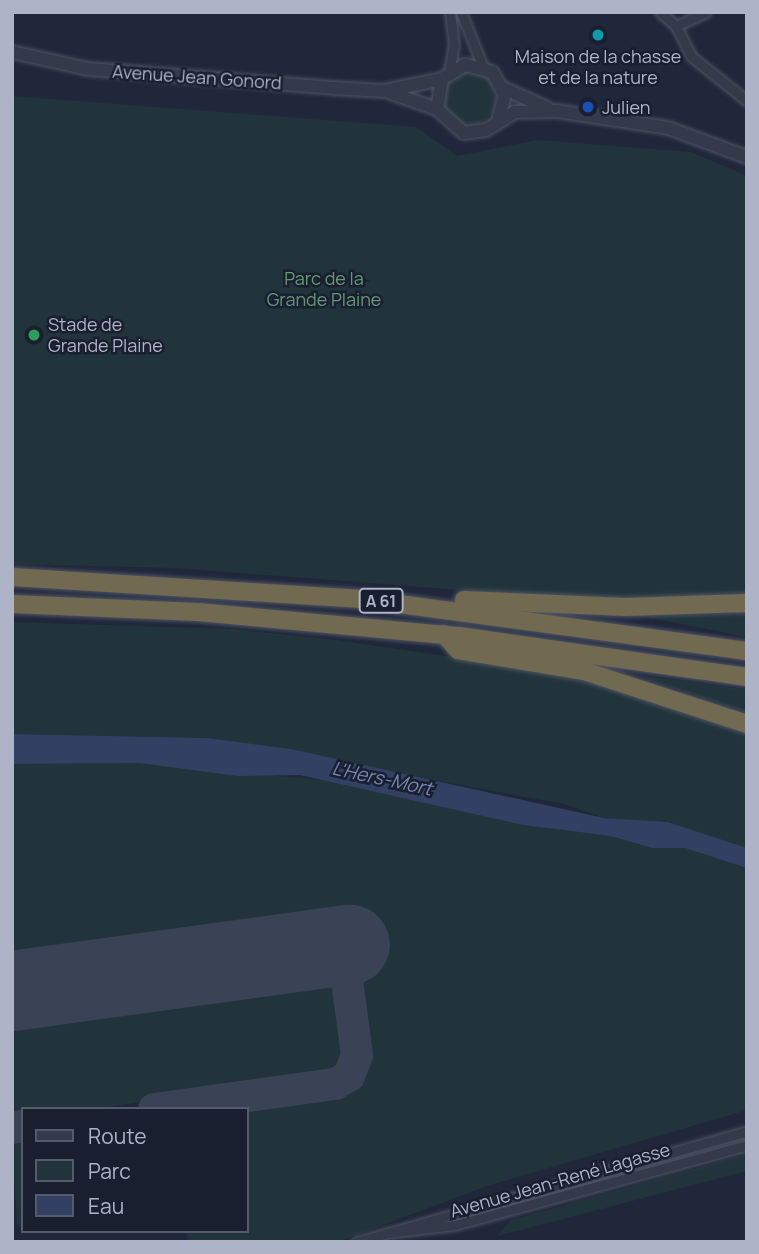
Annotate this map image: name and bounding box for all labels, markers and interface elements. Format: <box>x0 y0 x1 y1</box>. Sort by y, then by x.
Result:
marker: Maison de la chasse et de la nature <box>590 27 606 43</box>
place label: Maison de la chasse et de la nature <box>515 46 681 88</box>
street label: Avenue Jean Gonord <box>112 60 282 94</box>
place label: Julien <box>602 96 650 118</box>
marker: Julien <box>580 99 596 115</box>
park label: Parc de la Grande Plaine <box>267 268 381 310</box>
place label: Stade de Grande Plaine <box>48 314 163 356</box>
marker: Stade de Grande Plaine <box>26 327 42 343</box>
road number: A 61 <box>358 588 404 614</box>
water label: L'Hers-Mort <box>330 757 434 801</box>
legend <box>21 1107 248 1233</box>
text: Route <box>88 1122 146 1150</box>
street label: Avenue Jean-René Lagasse <box>448 1138 672 1222</box>
text: Parc <box>88 1157 131 1185</box>
text: Eau <box>88 1192 124 1220</box>

